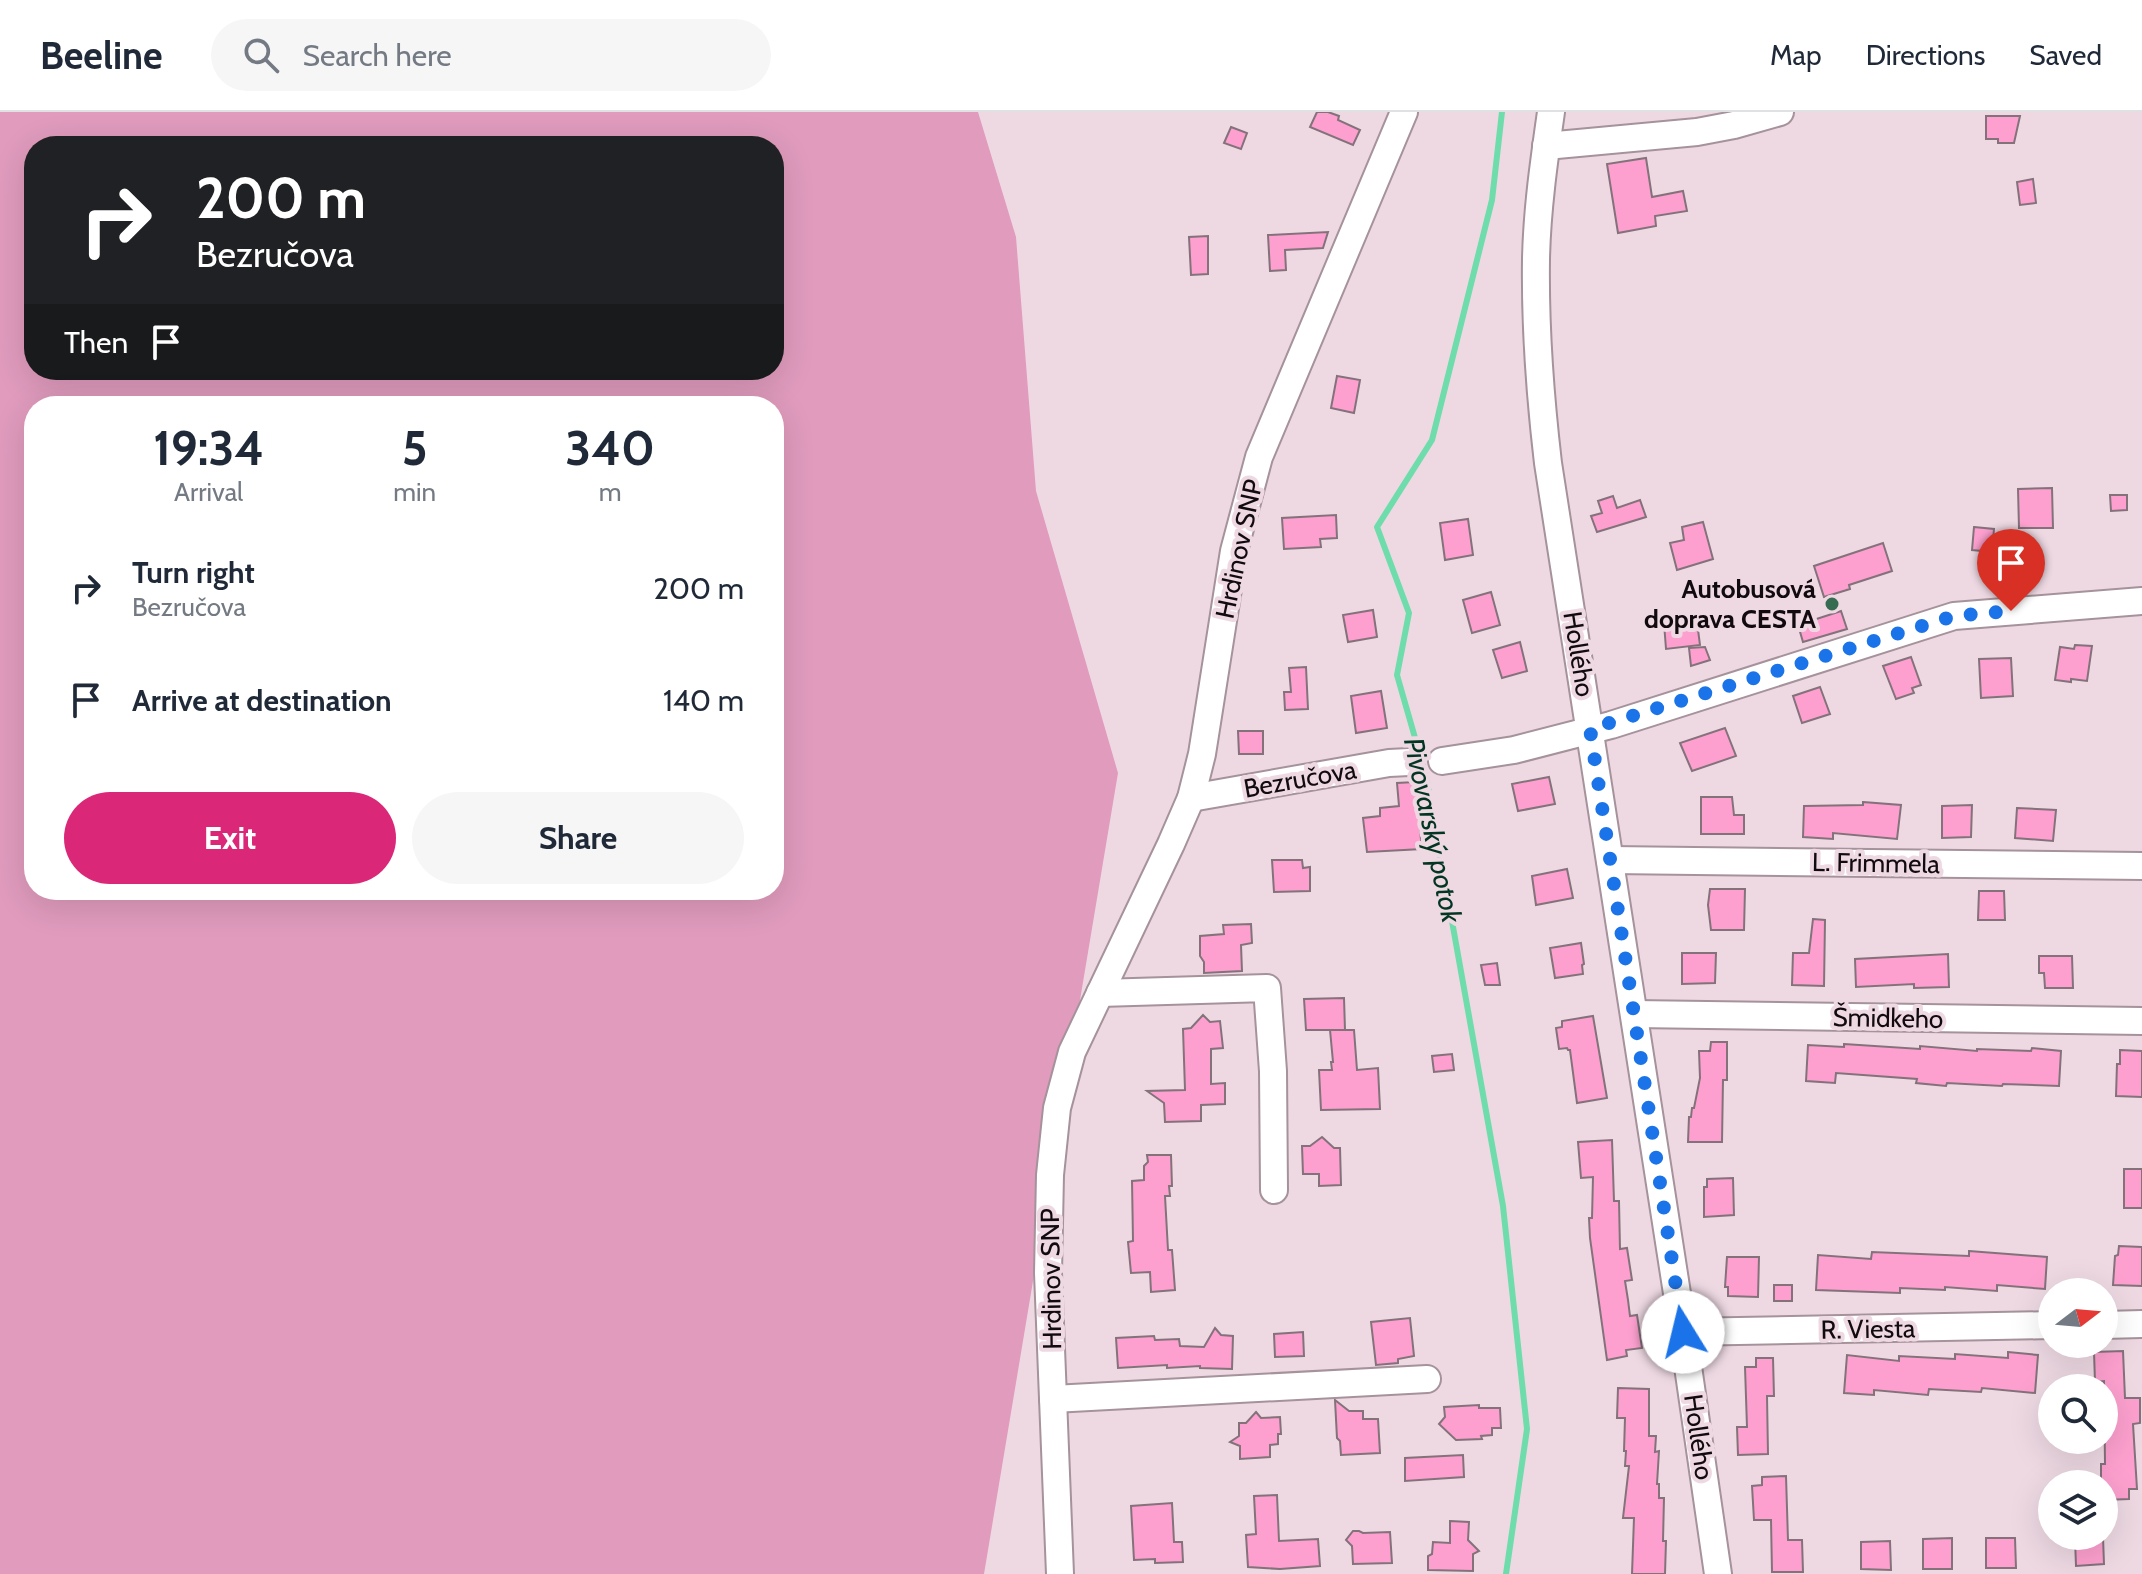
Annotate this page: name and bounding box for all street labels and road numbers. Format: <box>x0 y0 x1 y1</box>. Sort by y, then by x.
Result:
street label: Hrdinov SNP <box>1209 476 1269 622</box>
street label: Hollého <box>1556 609 1602 699</box>
street label: Bezručova <box>1241 753 1359 805</box>
street label: L. Frimmela <box>1812 846 1941 880</box>
street label: Šmidkeho <box>1832 1001 1944 1035</box>
street label: Hrdinov SNP <box>1034 1208 1068 1350</box>
street label: R. Viesta <box>1820 1312 1916 1346</box>
street label: Hollého <box>1677 1392 1721 1482</box>

